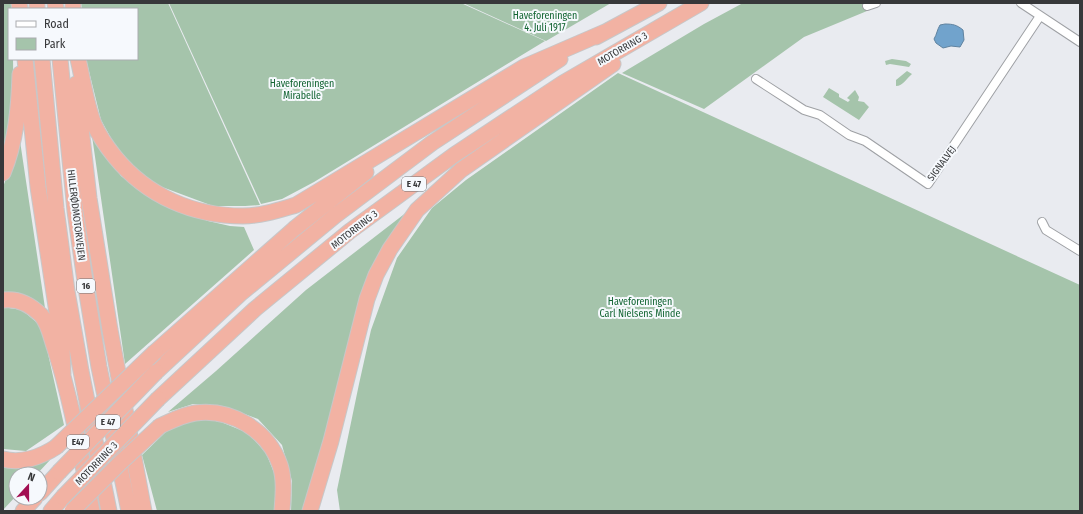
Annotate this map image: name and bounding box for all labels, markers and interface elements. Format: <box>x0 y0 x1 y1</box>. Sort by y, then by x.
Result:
legend <box>8 8 138 60</box>
park label: Haveforeningen 4. Juli 1917 <box>513 10 577 34</box>
text: Road <box>44 17 69 31</box>
street label: MOTORRING 3 <box>595 30 650 68</box>
text: Park <box>44 37 66 51</box>
park label: Haveforeningen Mirabelle <box>270 78 334 102</box>
street label: SIGNALVEJ <box>925 144 959 184</box>
street label: HILLERØDMOTORVEJEN <box>64 169 89 261</box>
road number: E 47 <box>402 177 426 191</box>
street label: MOTORRING 3 <box>329 208 381 252</box>
road number: 16 <box>77 279 95 293</box>
park label: Haveforeningen Carl Nielsens Minde <box>600 296 680 320</box>
road number: E 47 <box>96 415 120 429</box>
road number: E47 <box>67 435 89 449</box>
street label: MOTORRING 3 <box>73 439 121 488</box>
north arrow <box>8 466 48 506</box>
text: N <box>26 470 37 484</box>

